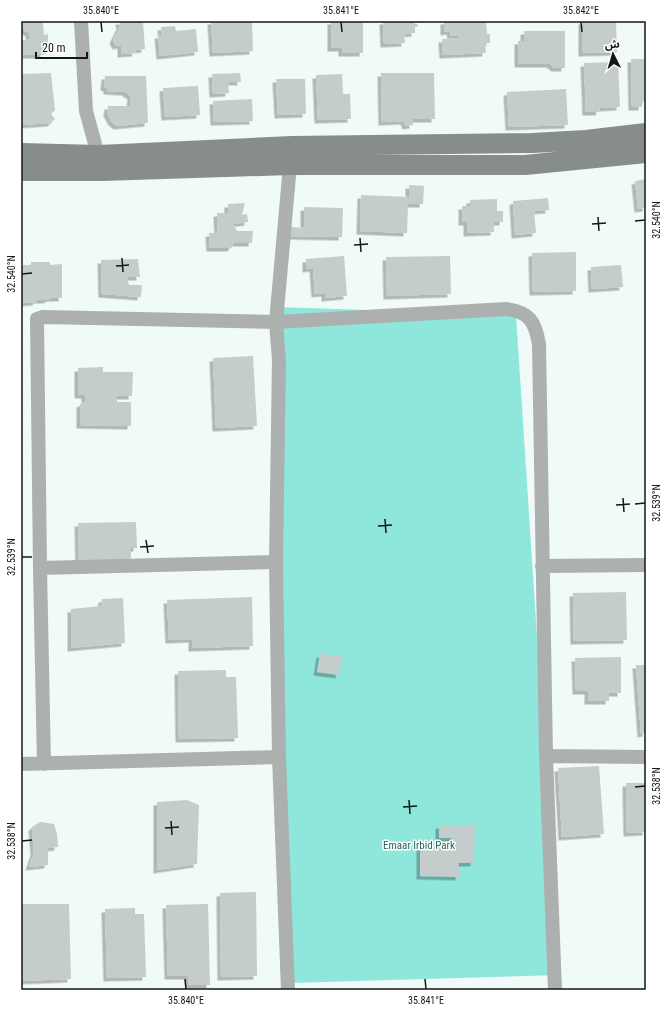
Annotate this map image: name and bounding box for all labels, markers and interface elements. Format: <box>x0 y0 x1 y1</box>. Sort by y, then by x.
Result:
text: 35.840°E <box>83 5 119 16</box>
text: 35.841°E <box>323 5 359 16</box>
text: 35.842°E <box>563 5 599 16</box>
scale bar <box>36 34 87 60</box>
north arrow <box>593 34 633 74</box>
text: ش <box>604 37 620 52</box>
text: 20 m <box>42 41 66 55</box>
text: 32.540°N <box>651 201 662 239</box>
text: 32.540°N <box>6 255 17 293</box>
text: 32.539°N <box>651 484 662 522</box>
text: 32.539°N <box>6 538 17 576</box>
text: 32.538°N <box>651 767 662 805</box>
text: 32.538°N <box>6 822 17 860</box>
park label: Emaar Irbid Park <box>383 839 455 852</box>
text: 35.840°E <box>168 995 204 1006</box>
text: 35.841°E <box>408 995 444 1006</box>

